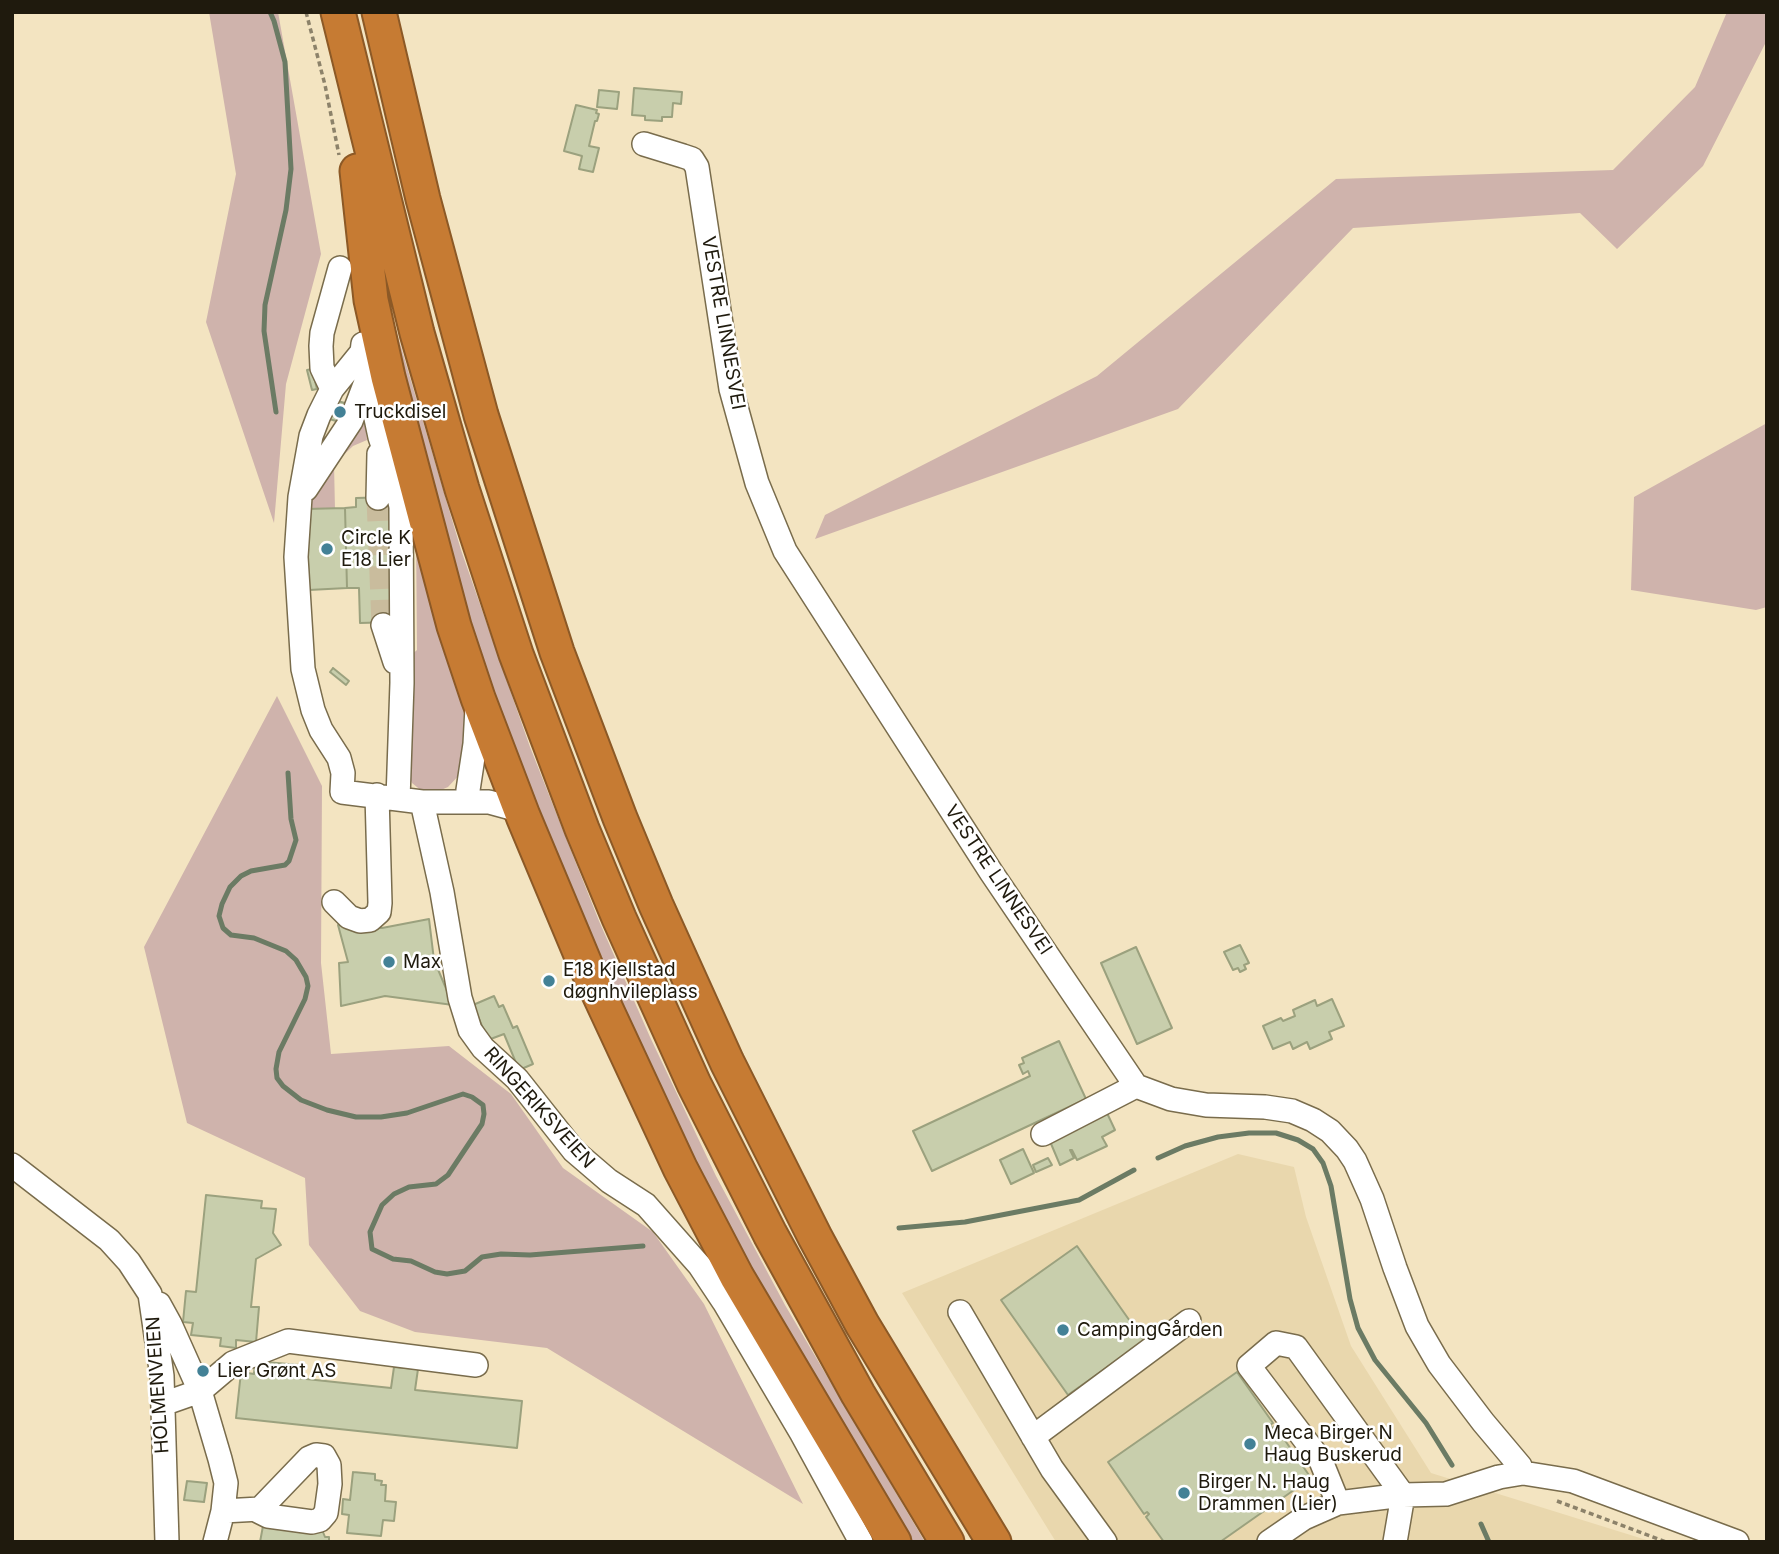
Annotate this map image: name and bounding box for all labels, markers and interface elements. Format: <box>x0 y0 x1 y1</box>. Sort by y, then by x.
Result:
street label: VESTRE LINNESVEI <box>697 235 749 411</box>
place label: Truckdisel <box>354 401 446 423</box>
marker: Truckdisel <box>332 404 348 420</box>
place label: Circle K E18 Lier <box>341 527 411 571</box>
marker: Circle K E18 Lier <box>319 541 335 557</box>
street label: VESTRE LINNESVEI <box>939 801 1057 959</box>
place label: Max <box>403 951 441 973</box>
marker: Max <box>381 954 397 970</box>
place label: E18 Kjellstad døgnhvileplass <box>563 959 698 1003</box>
marker: E18 Kjellstad døgnhvileplass <box>541 973 557 989</box>
street label: RINGERIKSVEIEN <box>479 1043 599 1173</box>
street label: HOLMENVEIEN <box>142 1316 174 1454</box>
place label: CampingGården <box>1077 1319 1223 1341</box>
marker: CampingGården <box>1055 1322 1071 1338</box>
place label: Lier Grønt AS <box>217 1360 336 1382</box>
marker: Lier Grønt AS <box>195 1363 211 1379</box>
place label: Meca Birger N Haug Buskerud <box>1264 1422 1402 1466</box>
marker: Meca Birger N Haug Buskerud <box>1242 1436 1258 1452</box>
place label: Birger N. Haug Drammen (Lier) <box>1198 1471 1338 1515</box>
marker: Birger N. Haug Drammen (Lier) <box>1176 1485 1192 1501</box>

